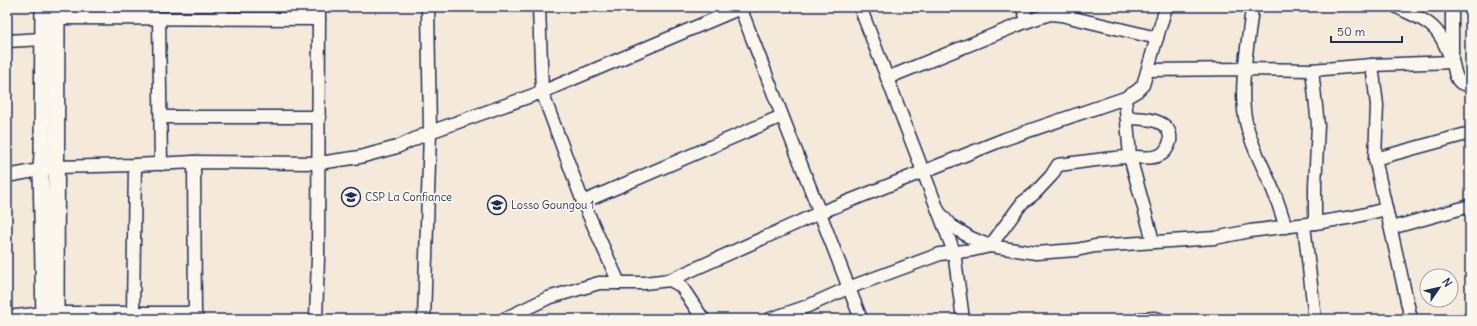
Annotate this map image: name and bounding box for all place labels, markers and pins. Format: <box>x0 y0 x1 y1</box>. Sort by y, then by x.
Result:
school or university icon: CSP La Confiance <box>340 186 362 208</box>
place label: CSP La Confiance <box>365 190 452 204</box>
school or university icon: Losso Goungou 1 <box>486 194 508 216</box>
place label: Losso Goungou 1 <box>511 198 595 212</box>

